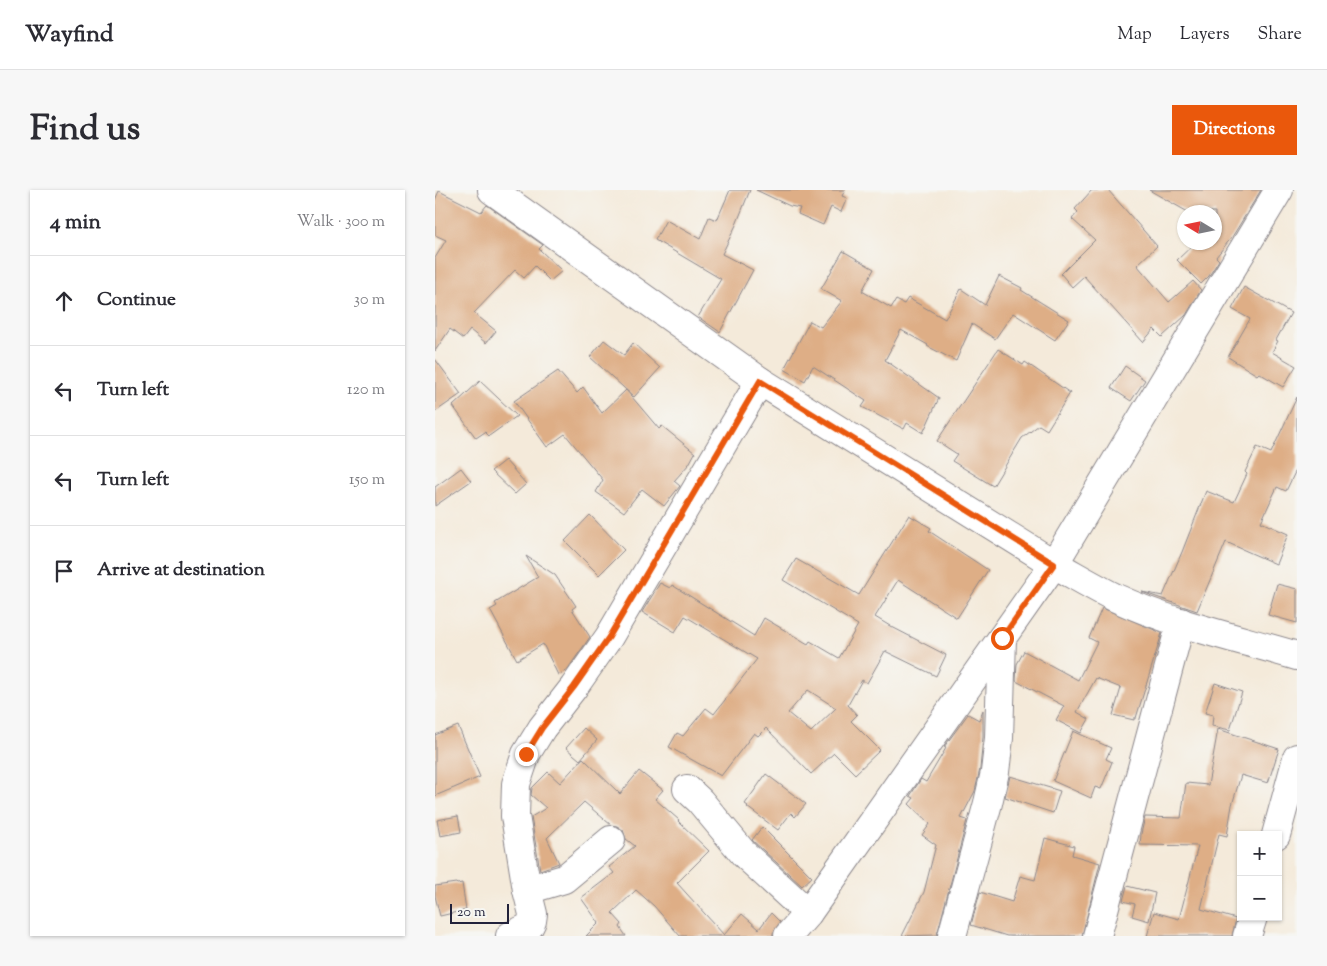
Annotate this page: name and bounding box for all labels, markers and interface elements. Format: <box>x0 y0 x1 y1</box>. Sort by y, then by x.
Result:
text: Wayfind <box>25 18 113 52</box>
text: Map <box>1117 22 1152 48</box>
text: Layers <box>1180 22 1230 48</box>
text: Share <box>1258 22 1302 48</box>
text: Find us <box>30 105 140 156</box>
button: Directions <box>1172 105 1297 155</box>
north arrow <box>1177 205 1222 250</box>
text: 4 min <box>50 208 101 238</box>
text: Walk · 300 m <box>297 211 385 234</box>
icon: ahead <box>50 287 78 315</box>
text: Continue <box>97 287 176 314</box>
text: 30 m <box>354 289 385 312</box>
icon: left <box>50 377 78 405</box>
text: Turn left <box>97 377 169 404</box>
text: 120 m <box>347 379 385 402</box>
icon: left <box>50 467 78 495</box>
text: Turn left <box>97 467 169 494</box>
text: 150 m <box>349 469 385 492</box>
icon: arrive <box>50 557 78 585</box>
text: Arrive at destination <box>97 557 265 584</box>
route start <box>991 627 1014 650</box>
route end <box>515 743 538 766</box>
map controls <box>1237 831 1282 921</box>
button: + <box>1237 831 1282 876</box>
button: − <box>1237 876 1282 921</box>
scale bar <box>450 901 509 924</box>
text: 20 m <box>457 903 486 923</box>

